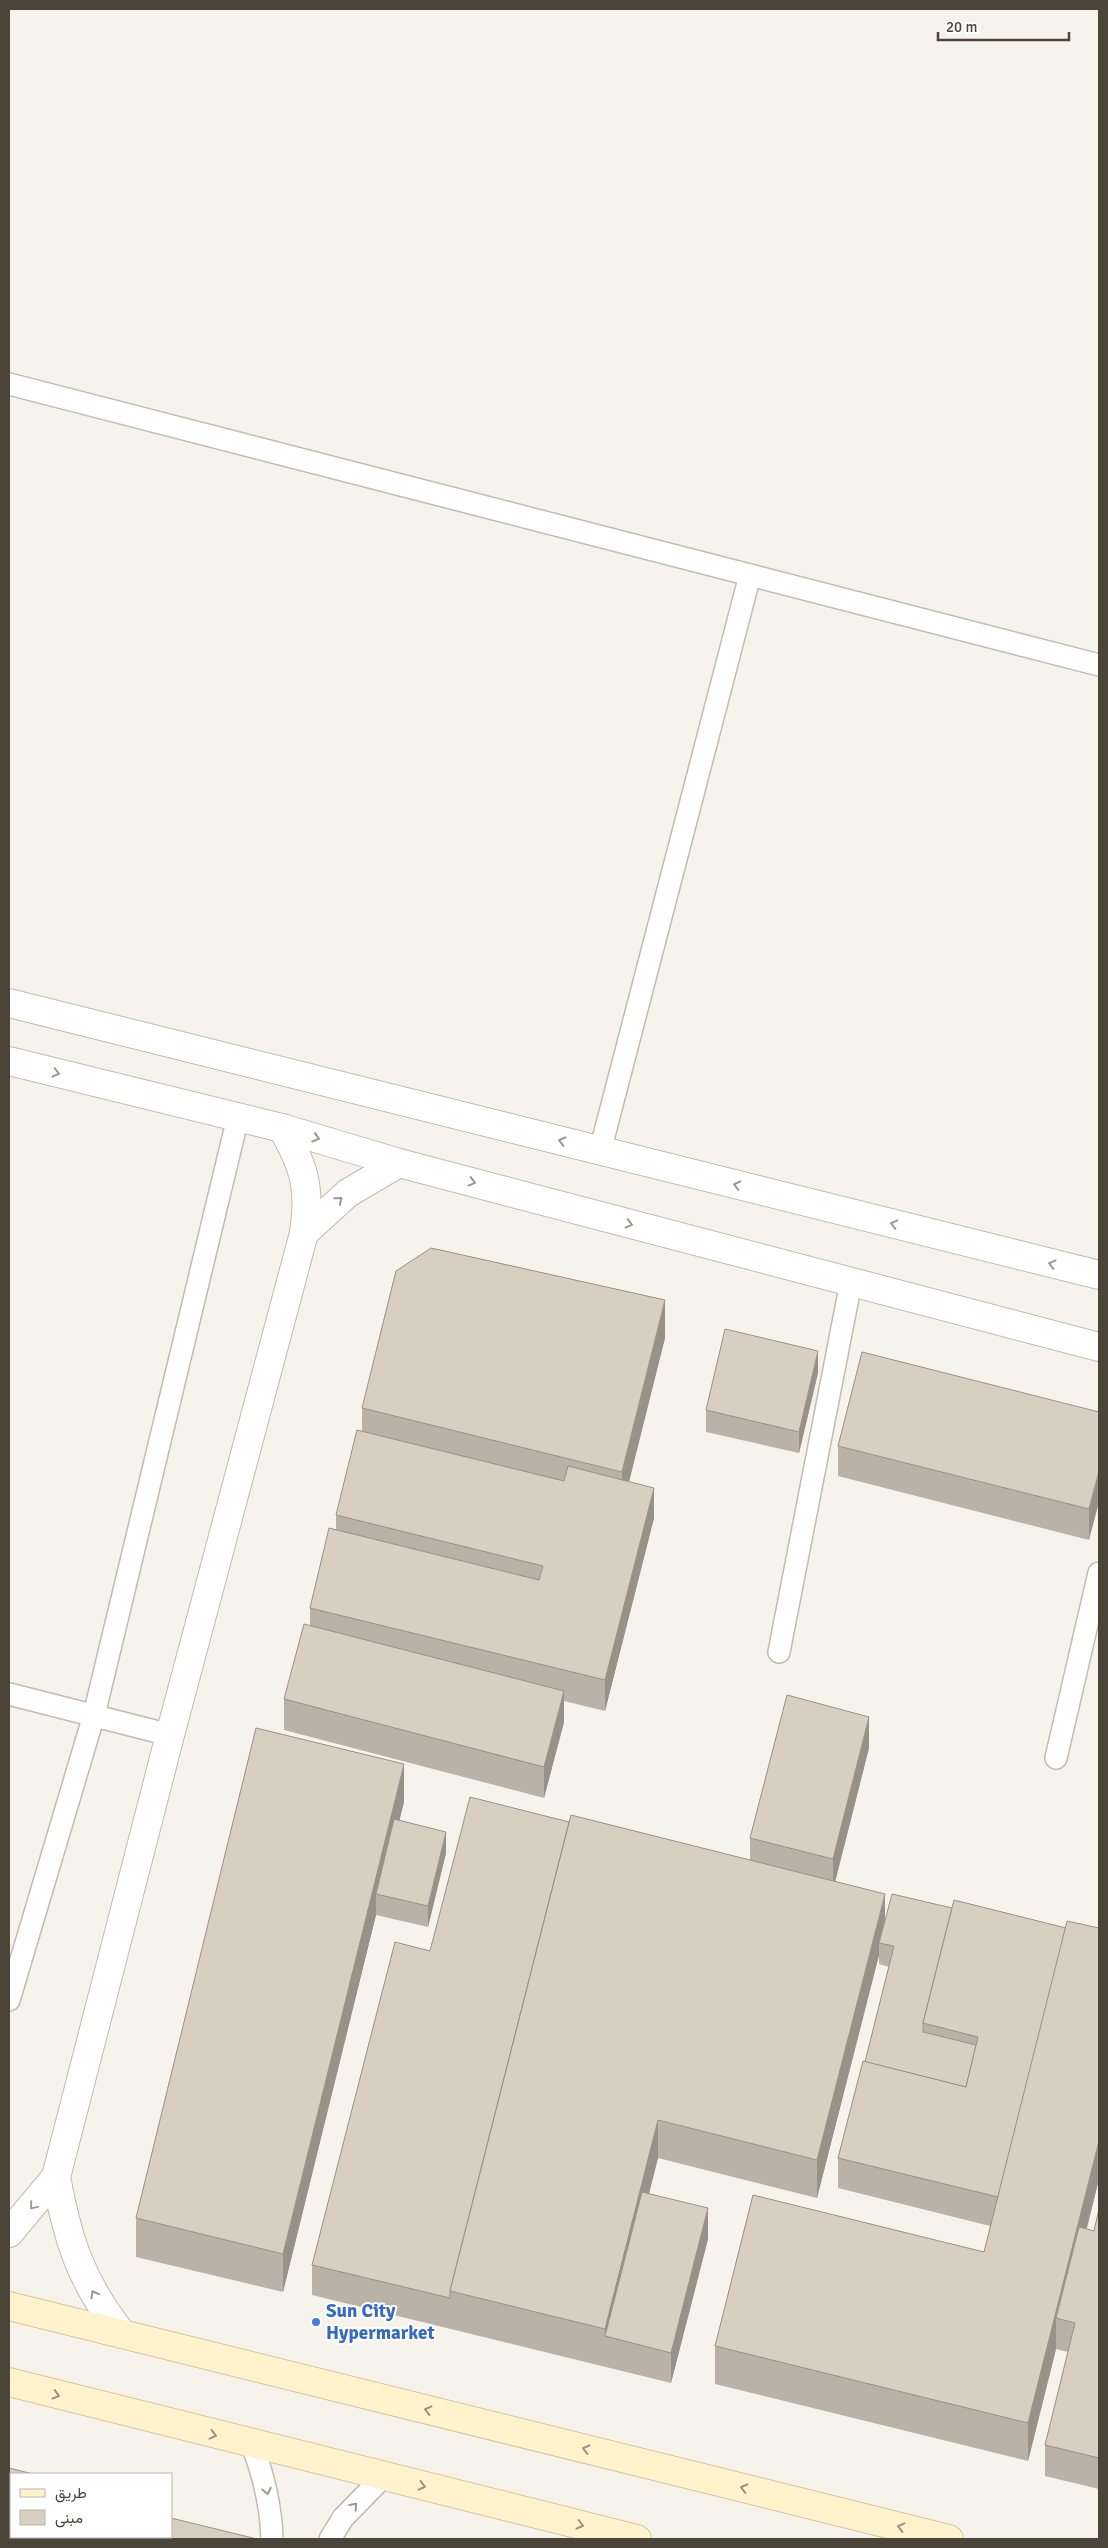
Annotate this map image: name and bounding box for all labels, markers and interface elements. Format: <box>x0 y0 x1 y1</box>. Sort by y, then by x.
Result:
scale bar <box>938 10 1069 42</box>
text: 20 m <box>946 18 977 36</box>
one-way arrow <box>52 1067 61 1078</box>
one-way arrow <box>311 1132 319 1142</box>
one-way arrow <box>558 1136 566 1147</box>
one-way arrow <box>467 1176 476 1187</box>
one-way arrow <box>732 1180 741 1191</box>
one-way arrow <box>334 1197 343 1206</box>
one-way arrow <box>624 1218 633 1228</box>
one-way arrow <box>890 1219 899 1230</box>
one-way arrow <box>1048 1259 1056 1269</box>
one-way arrow <box>30 2200 39 2209</box>
one-way arrow <box>90 2291 100 2300</box>
place label: Sun City Hypermarket <box>326 2299 435 2345</box>
marker: Sun City Hypermarket <box>310 2316 322 2328</box>
one-way arrow <box>51 2389 59 2399</box>
one-way arrow <box>424 2405 433 2416</box>
one-way arrow <box>209 2429 218 2440</box>
one-way arrow <box>582 2444 591 2455</box>
legend <box>10 2473 172 2538</box>
one-way arrow <box>418 2480 427 2491</box>
one-way arrow <box>739 2483 748 2494</box>
text: طريق <box>55 2484 87 2503</box>
one-way arrow <box>261 2487 271 2495</box>
one-way arrow <box>348 2503 357 2512</box>
text: مبنى <box>55 2509 83 2528</box>
one-way arrow <box>575 2519 584 2530</box>
one-way arrow <box>898 2523 906 2533</box>

